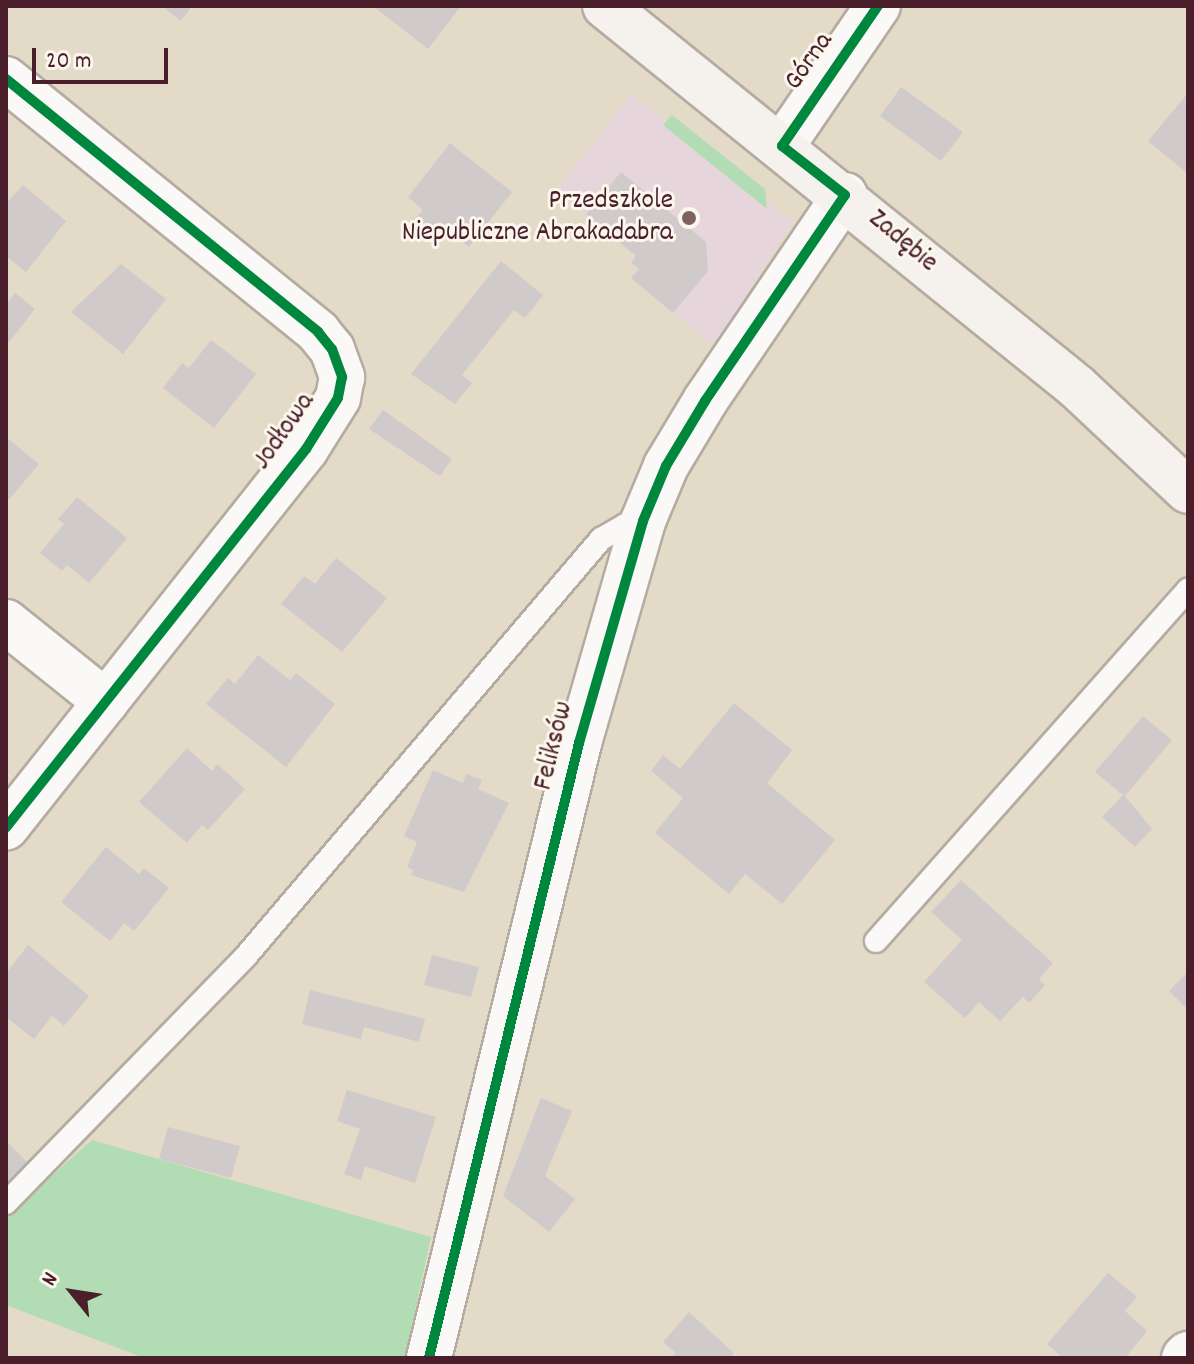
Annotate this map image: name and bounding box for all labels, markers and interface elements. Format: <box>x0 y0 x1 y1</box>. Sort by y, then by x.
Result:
street label: Górna <box>778 27 842 97</box>
scale bar <box>36 32 172 82</box>
text: 20 m <box>46 45 92 79</box>
place label: Przedszkole Niepubliczne Abrakadabra <box>402 185 673 251</box>
street label: Zadębie <box>860 203 944 281</box>
marker: Przedszkole Niepubliczne Abrakadabra <box>680 209 698 227</box>
street label: Jodłowa <box>246 387 324 477</box>
street label: Feliksów <box>528 698 582 794</box>
north arrow <box>32 1252 112 1332</box>
text: N <box>35 1267 67 1292</box>

